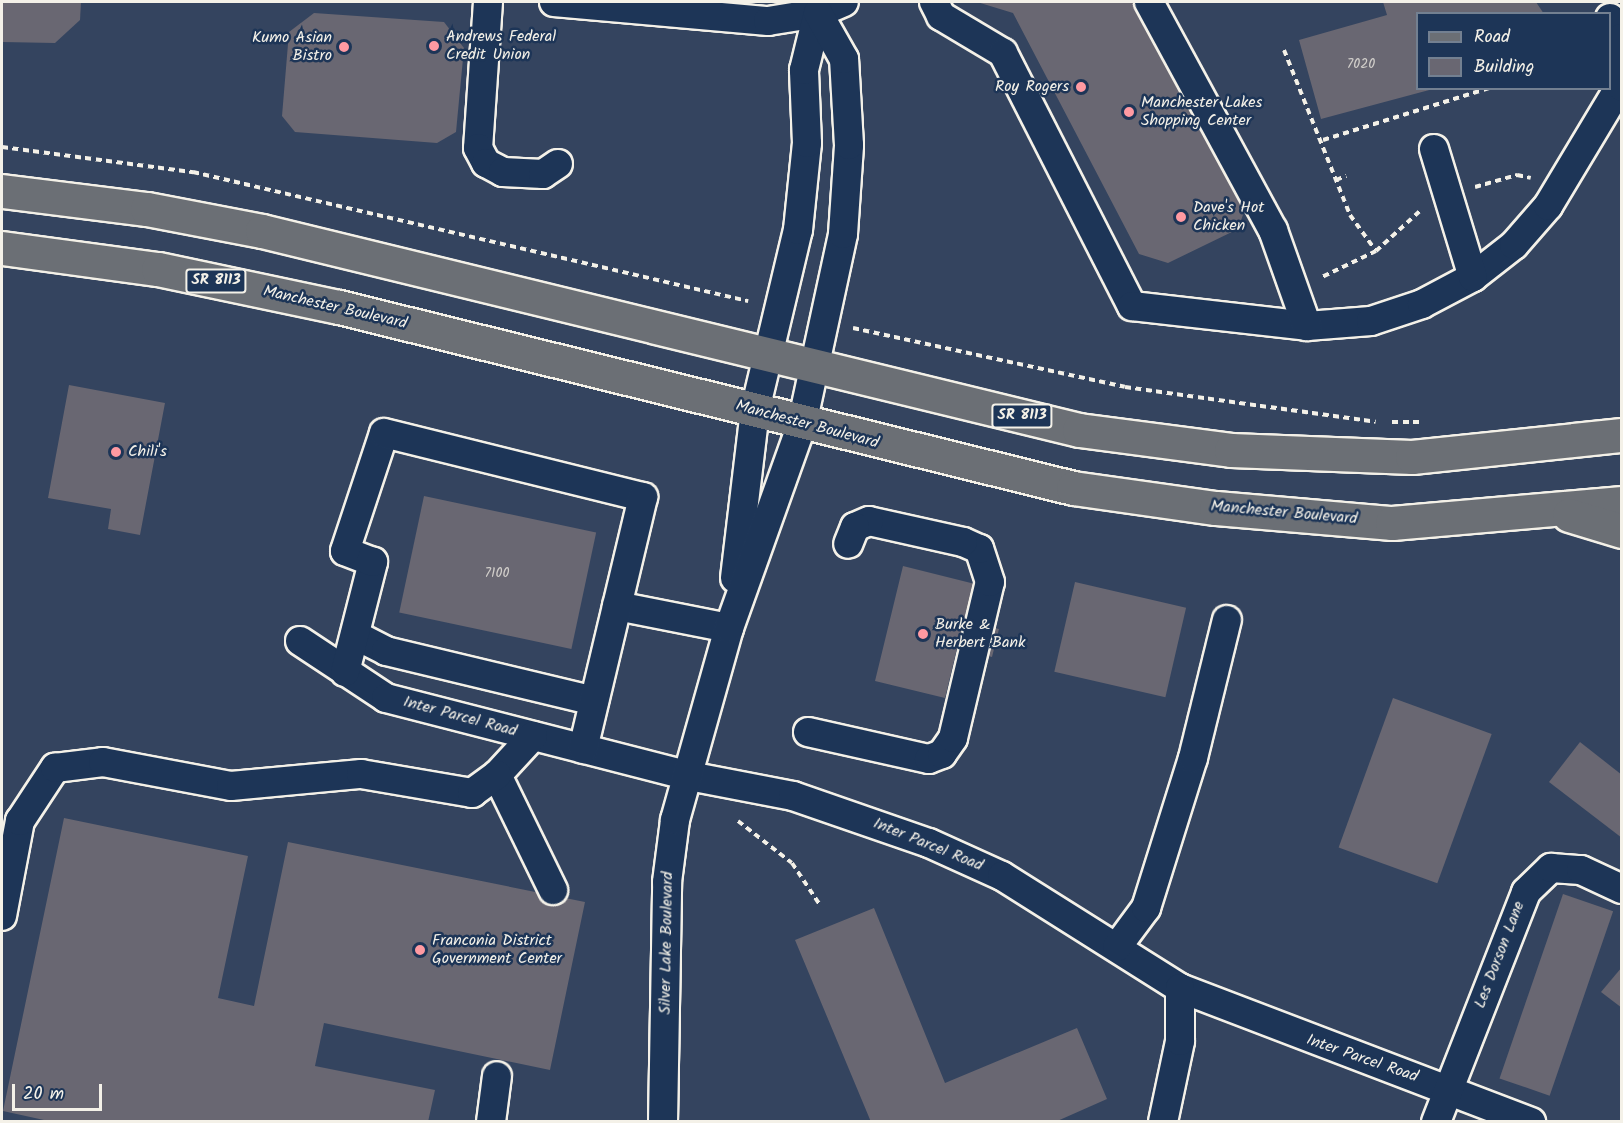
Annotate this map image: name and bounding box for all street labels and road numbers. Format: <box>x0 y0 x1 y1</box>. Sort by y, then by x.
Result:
road number: SR 8113 <box>184 269 248 293</box>
street label: Manchester Boulevard <box>261 282 409 334</box>
street label: Manchester Boulevard <box>733 397 881 453</box>
road number: SR 8113 <box>990 404 1054 428</box>
street label: Manchester Boulevard <box>1210 497 1358 529</box>
street label: Inter Parcel Road <box>401 693 519 741</box>
street label: Inter Parcel Road <box>870 814 986 876</box>
street label: Silver Lake Boulevard <box>656 871 678 1015</box>
street label: Les Dorson Lane <box>1471 899 1529 1011</box>
street label: Inter Parcel Road <box>1304 1031 1420 1087</box>

